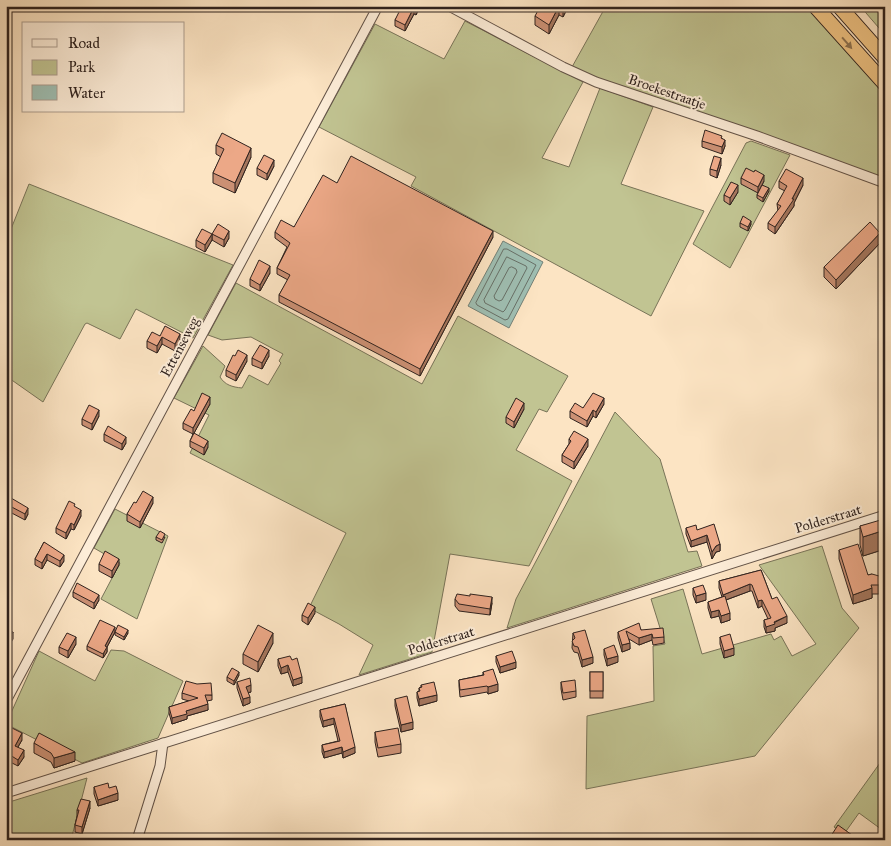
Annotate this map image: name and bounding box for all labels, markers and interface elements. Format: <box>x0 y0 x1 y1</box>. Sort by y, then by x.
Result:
legend <box>22 22 185 112</box>
text: Road <box>68 34 100 52</box>
one-way arrow <box>841 37 852 49</box>
text: Park <box>68 58 95 76</box>
street label: Broekestraatje <box>626 71 708 113</box>
text: Water <box>68 84 105 102</box>
street label: Ettenseweg <box>157 314 203 380</box>
street label: Polderstraat <box>793 501 863 537</box>
street label: Polderstraat <box>406 623 476 659</box>

